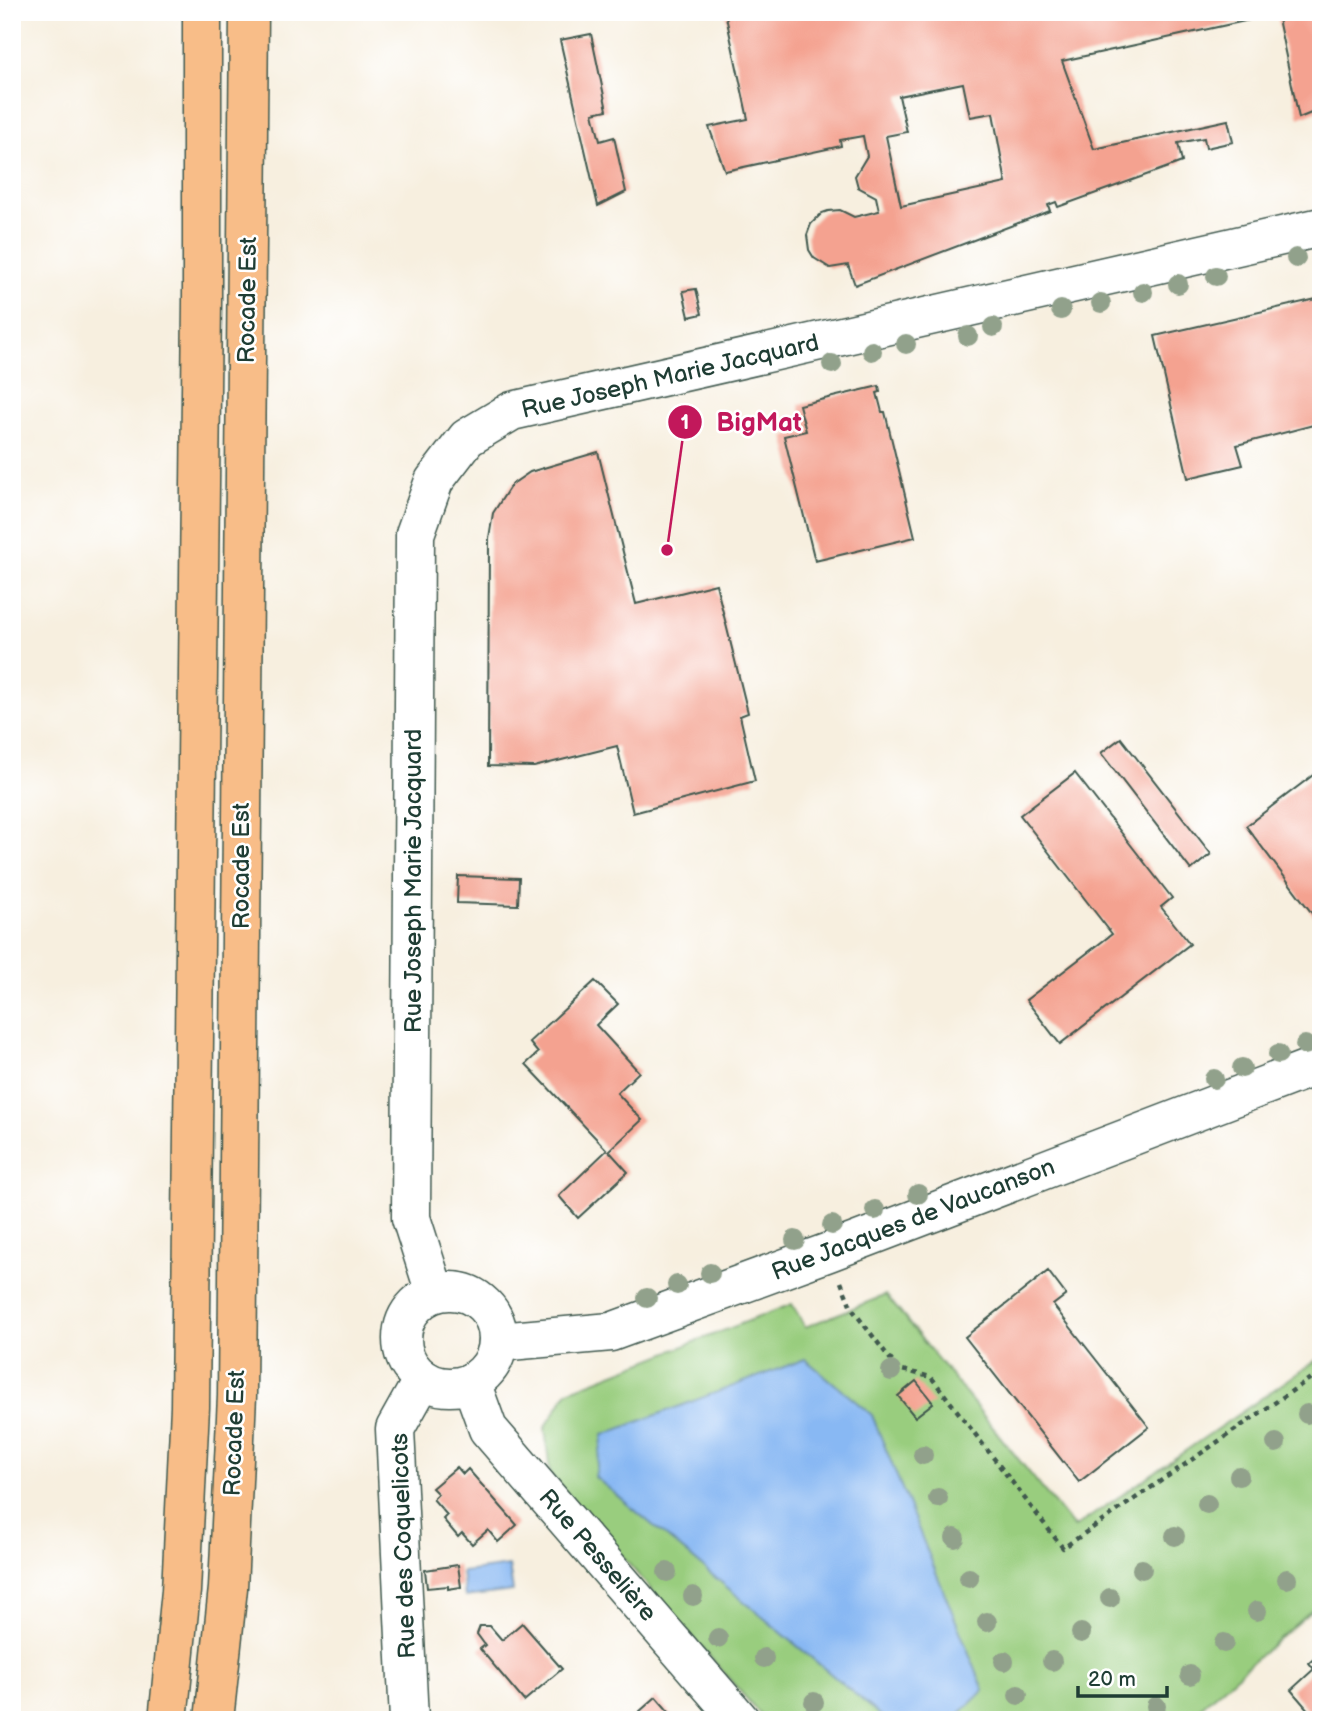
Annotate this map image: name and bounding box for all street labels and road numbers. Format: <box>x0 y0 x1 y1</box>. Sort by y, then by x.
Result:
street label: Rocade Est <box>232 236 263 364</box>
street label: Rue Joseph Marie Jacquard <box>518 328 822 425</box>
street label: Rue Joseph Marie Jacquard <box>399 729 428 1033</box>
street label: Rocade Est <box>227 802 256 929</box>
street label: Rue Jacques de Vaucanson <box>768 1152 1059 1287</box>
street label: Rocade Est <box>218 1369 251 1497</box>
street label: Rue des Coquelicots <box>385 1432 422 1659</box>
street label: Rue Pesselière <box>532 1483 663 1627</box>

